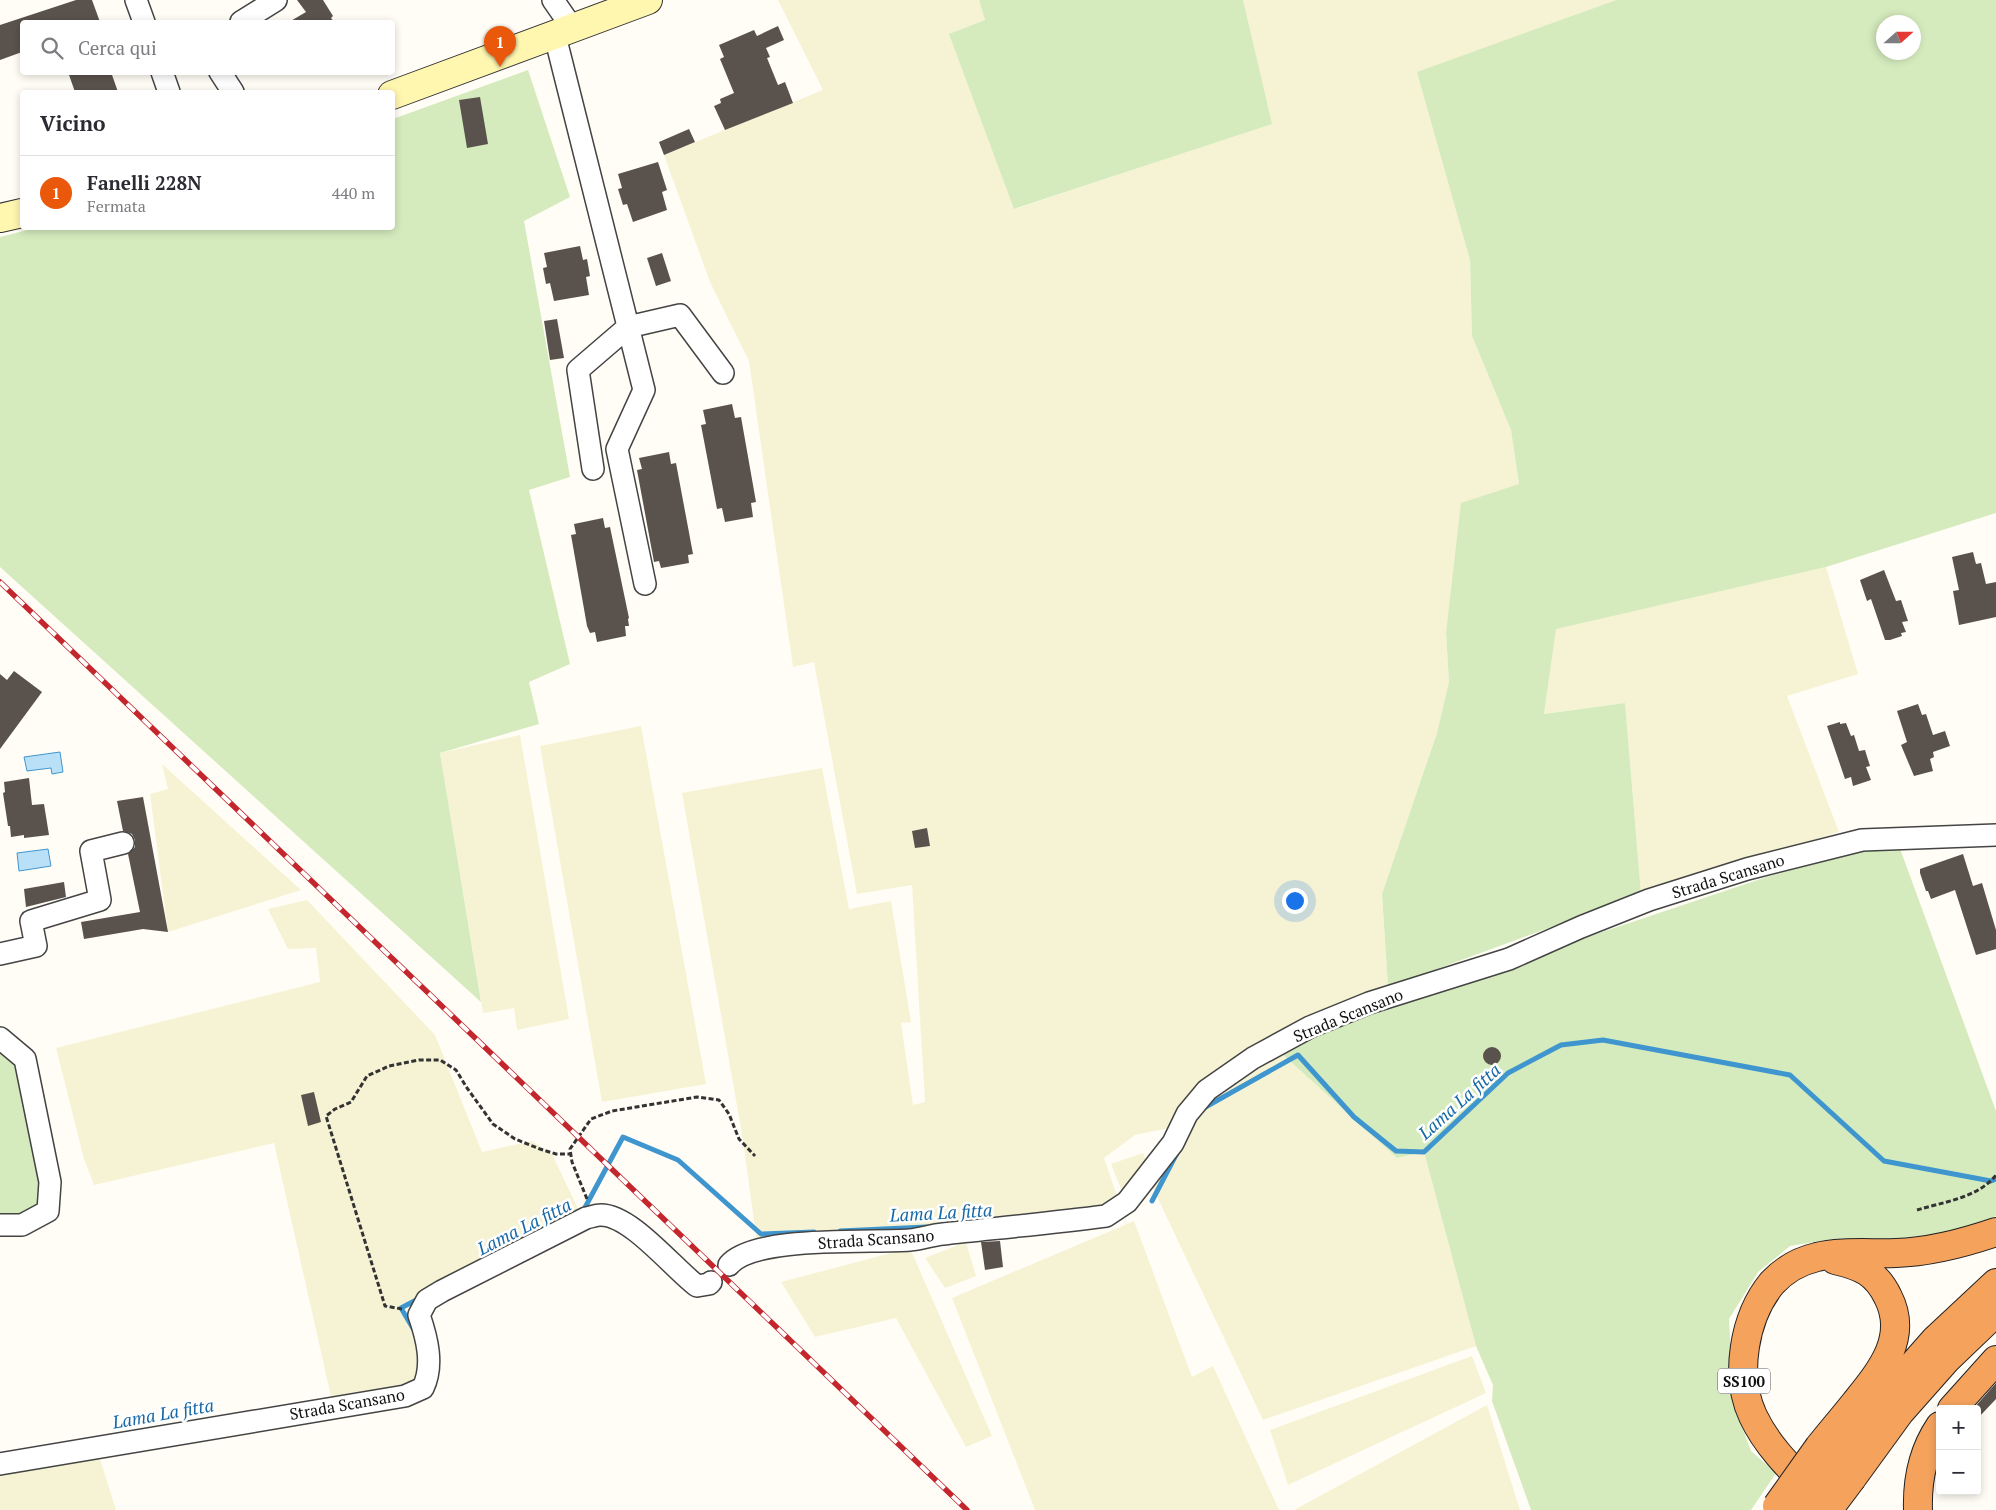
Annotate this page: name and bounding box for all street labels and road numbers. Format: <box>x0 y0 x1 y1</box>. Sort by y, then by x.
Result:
street label: Strada Scansano <box>1669 848 1787 904</box>
street label: Strada Scansano <box>1290 983 1406 1047</box>
street label: Strada Scansano <box>817 1224 935 1254</box>
road number: SS100 <box>1718 1368 1770 1394</box>
street label: Strada Scansano <box>288 1383 406 1425</box>

